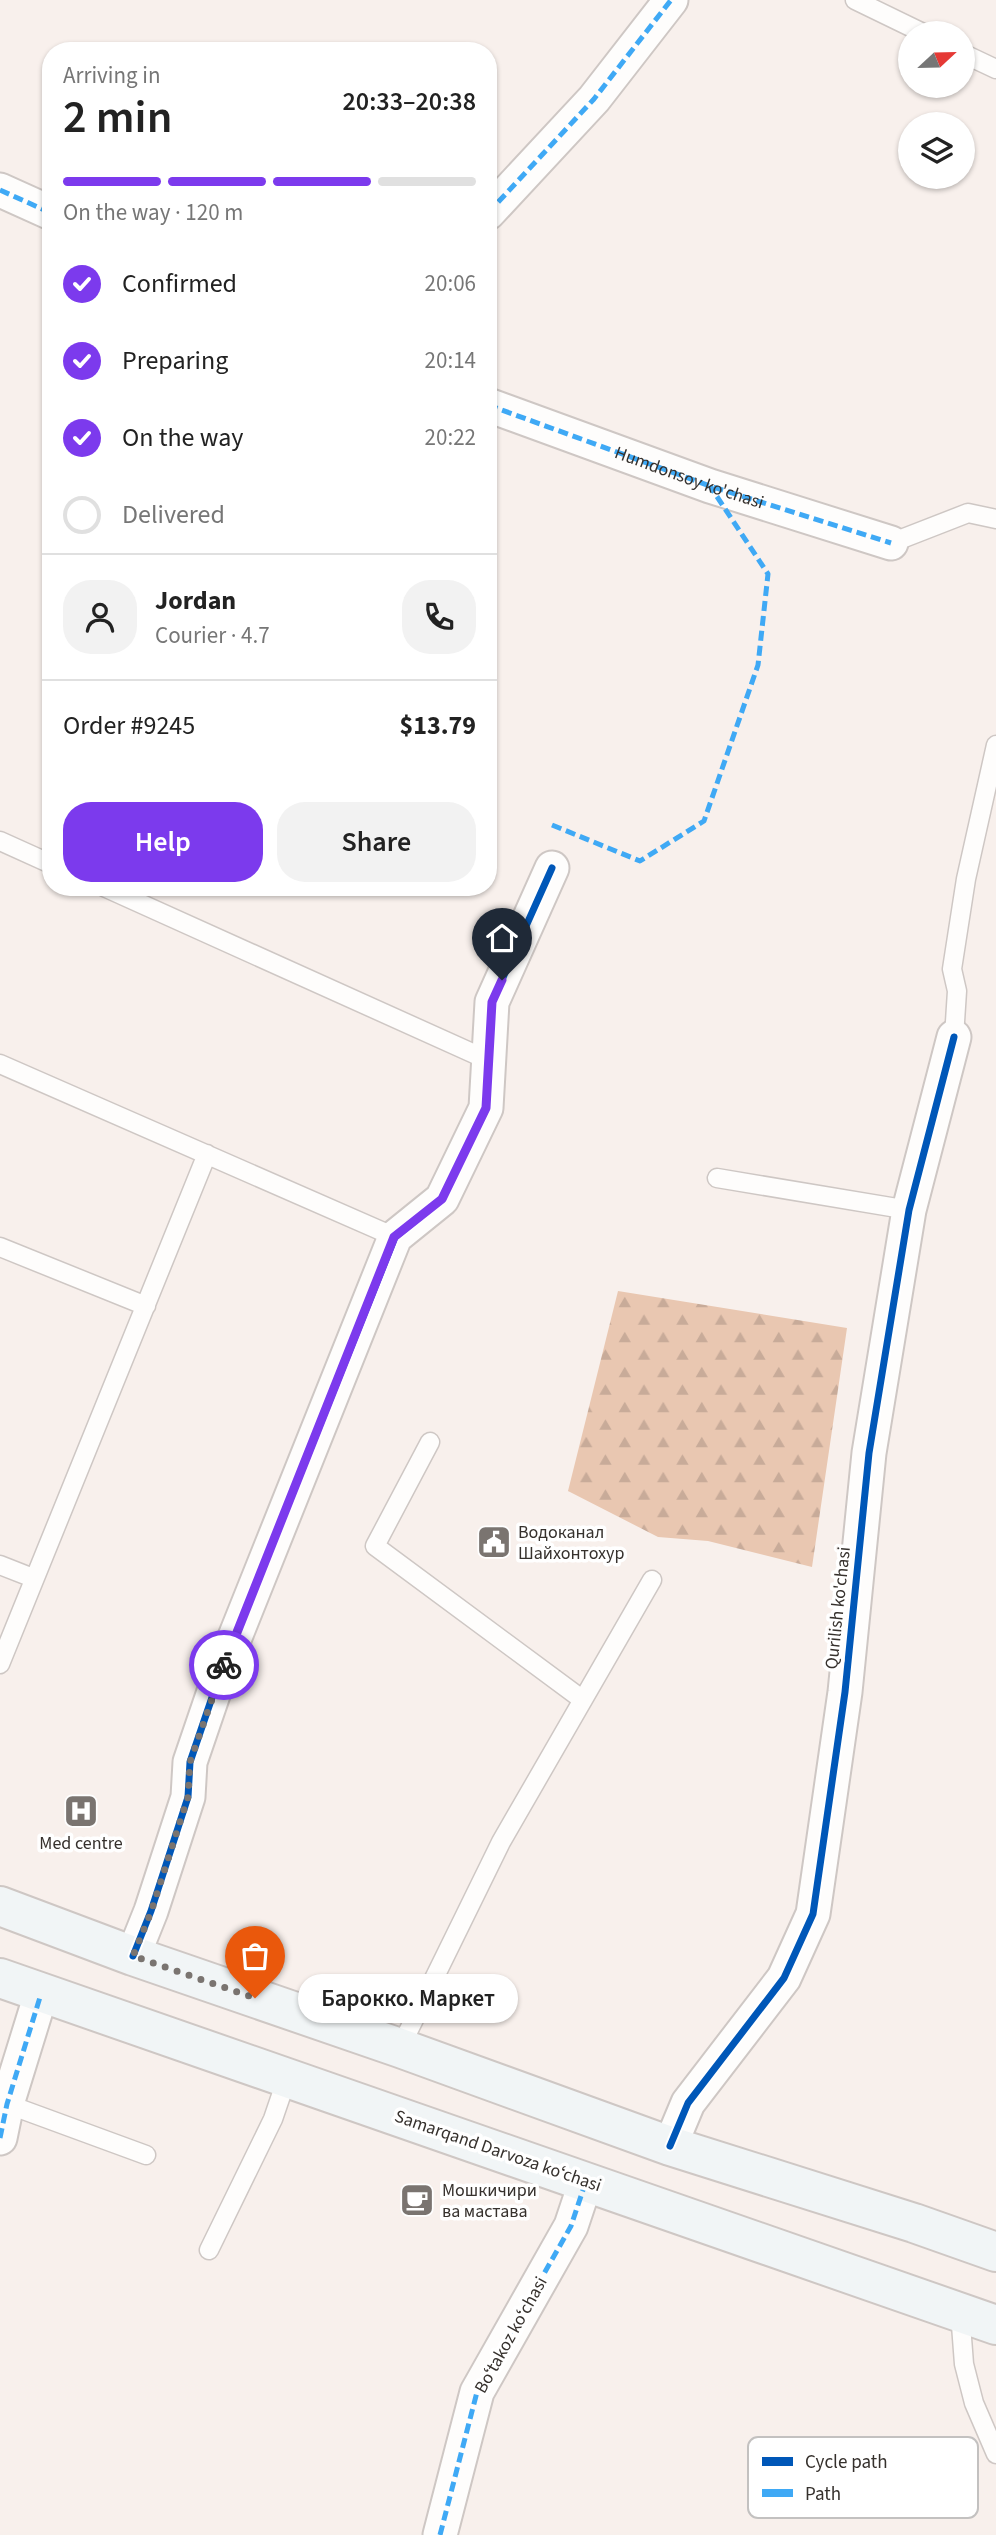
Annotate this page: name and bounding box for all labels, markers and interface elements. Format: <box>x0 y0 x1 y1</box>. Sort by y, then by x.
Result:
north arrow <box>898 21 975 98</box>
map controls <box>898 21 975 189</box>
text: Arriving in <box>63 59 161 92</box>
text: 20:33–20:38 <box>343 83 476 120</box>
text: 2 min <box>63 85 172 150</box>
button: layers <box>898 112 975 189</box>
text: On the way · 120 m <box>63 196 243 229</box>
icon: check <box>63 265 101 303</box>
text: Confirmed <box>122 265 237 302</box>
text: 20:06 <box>425 267 476 300</box>
icon: check <box>63 342 101 380</box>
text: Preparing <box>122 342 228 379</box>
text: 20:14 <box>425 344 476 377</box>
icon: check <box>63 419 101 457</box>
text: On the way <box>122 419 243 456</box>
text: 20:22 <box>425 421 476 454</box>
street label: Humdonsoy ko'chasi <box>611 440 767 515</box>
text: Delivered <box>122 496 225 533</box>
button: person <box>63 580 137 654</box>
button: phone <box>402 580 476 654</box>
text: Jordan <box>155 582 236 619</box>
text: Courier · 4.7 <box>155 619 270 652</box>
text: Order #9245 <box>63 707 195 744</box>
text: $13.79 <box>400 707 476 744</box>
button: Help <box>63 802 263 882</box>
button: Share <box>277 802 476 882</box>
pin <box>472 908 532 980</box>
icon: home <box>483 919 521 957</box>
place label: Водоканал Шайхонтохур <box>518 1520 625 1566</box>
public building icon: Водоканал Шайхонтохур <box>475 1523 513 1561</box>
street label: Qurilish ko'chasi <box>819 1545 857 1671</box>
courier <box>189 1630 259 1700</box>
icon: bike <box>205 1646 243 1684</box>
hospital icon: Med centre <box>62 1792 100 1830</box>
place label: Med centre <box>39 1831 123 1856</box>
pin <box>225 1926 285 1998</box>
icon: bag <box>236 1937 274 1975</box>
callout: Барокко. Маркет <box>297 1974 518 2022</box>
text: Барокко. Маркет <box>321 1982 495 2015</box>
street label: Samarqand Darvoza koʻchasi <box>391 2104 605 2198</box>
place label: Мошкичири ва мастава <box>442 2178 537 2224</box>
cafe icon: Мошкичири ва мастава <box>398 2181 436 2219</box>
street label: Boʻtakoz koʻchasi <box>469 2272 553 2398</box>
legend <box>748 2437 978 2518</box>
text: Cycle path <box>805 2449 887 2476</box>
text: Path <box>805 2481 841 2508</box>

